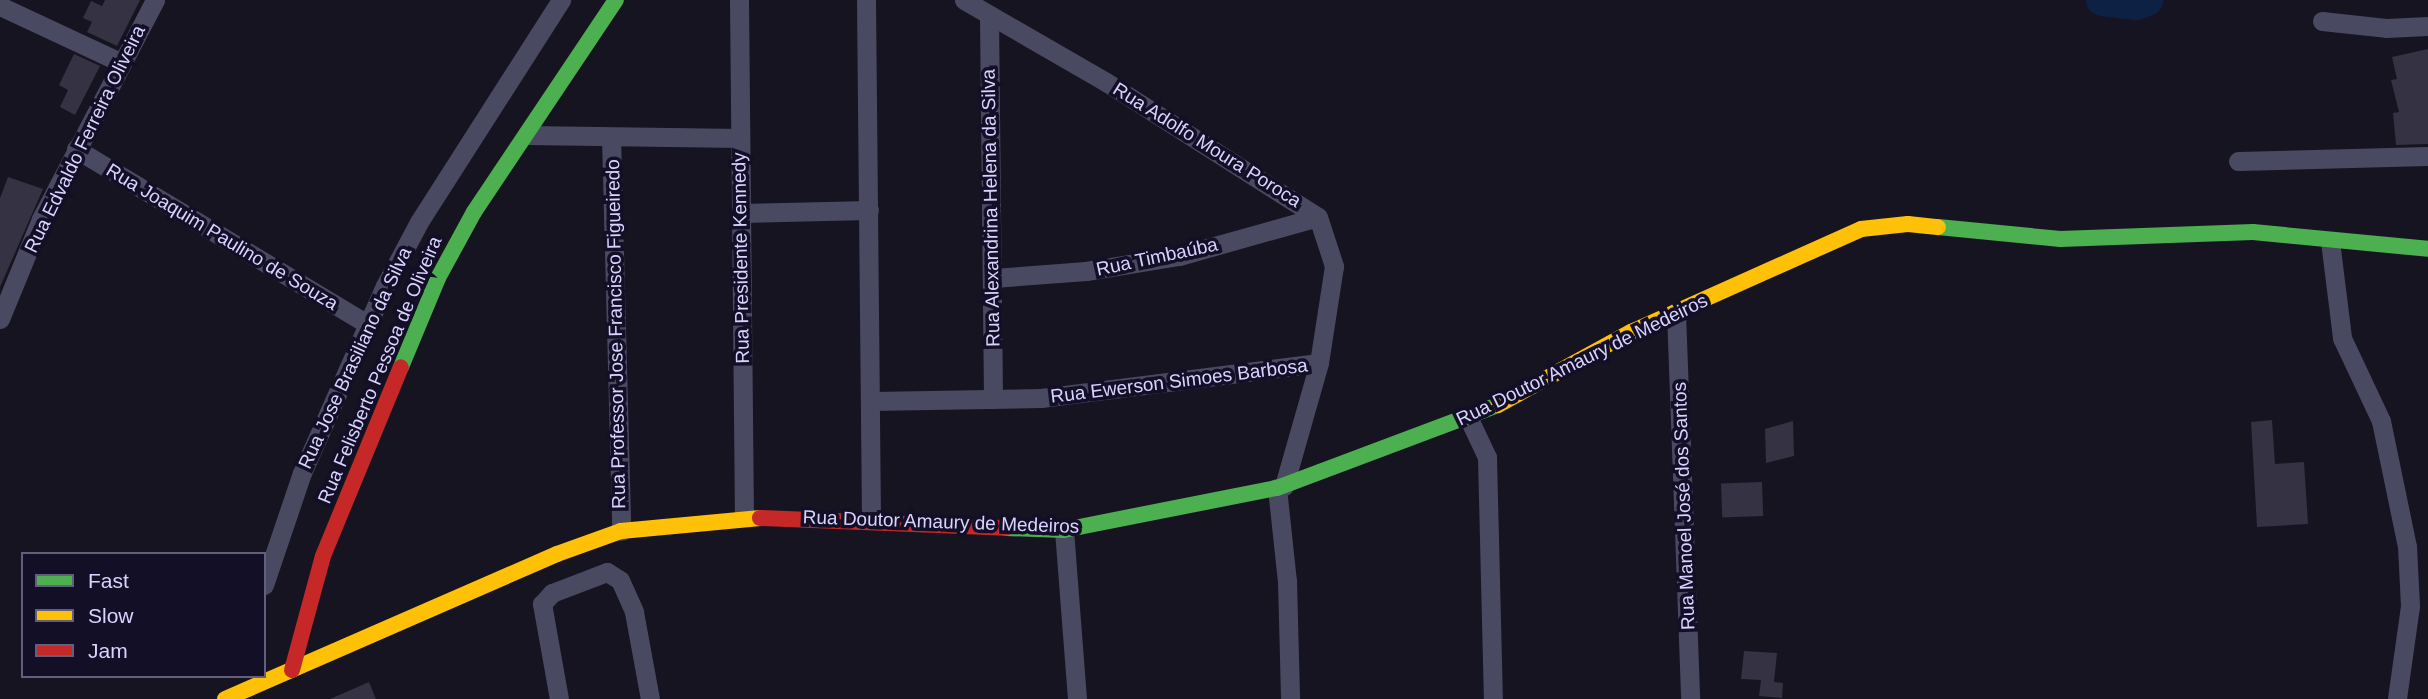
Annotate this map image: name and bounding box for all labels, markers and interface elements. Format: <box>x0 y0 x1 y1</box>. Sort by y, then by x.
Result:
street label: Rua Edvaldo Ferreira Oliveira <box>20 22 150 256</box>
street label: Rua Alexandrina Helena da Silva <box>977 68 1005 348</box>
street label: Rua Adolfo Moura Poroca <box>1108 77 1306 213</box>
street label: Rua Presidente Kennedy <box>728 152 754 364</box>
street label: Rua Joaquim Paulino de Souza <box>102 159 342 315</box>
street label: Rua Professor Jose Francisco Figueiredo <box>602 159 630 509</box>
street label: Rua Felisberto Pessoa de Oliveira <box>313 233 447 507</box>
street label: Rua Timbaúba <box>1094 233 1220 281</box>
street label: Rua Jose Brasiliano da Silva <box>294 244 416 472</box>
street label: Rua Doutor Amaury de Medeiros <box>1452 289 1712 431</box>
street label: Rua Ewerson Simoes Barbosa <box>1049 354 1309 408</box>
street label: Rua Manoel José dos Santos <box>1668 382 1700 630</box>
street label: Rua Doutor Amaury de Medeiros <box>802 506 1080 538</box>
legend <box>21 552 266 678</box>
text: Fast <box>88 569 129 592</box>
text: Slow <box>88 604 134 627</box>
text: Jam <box>88 639 128 662</box>

